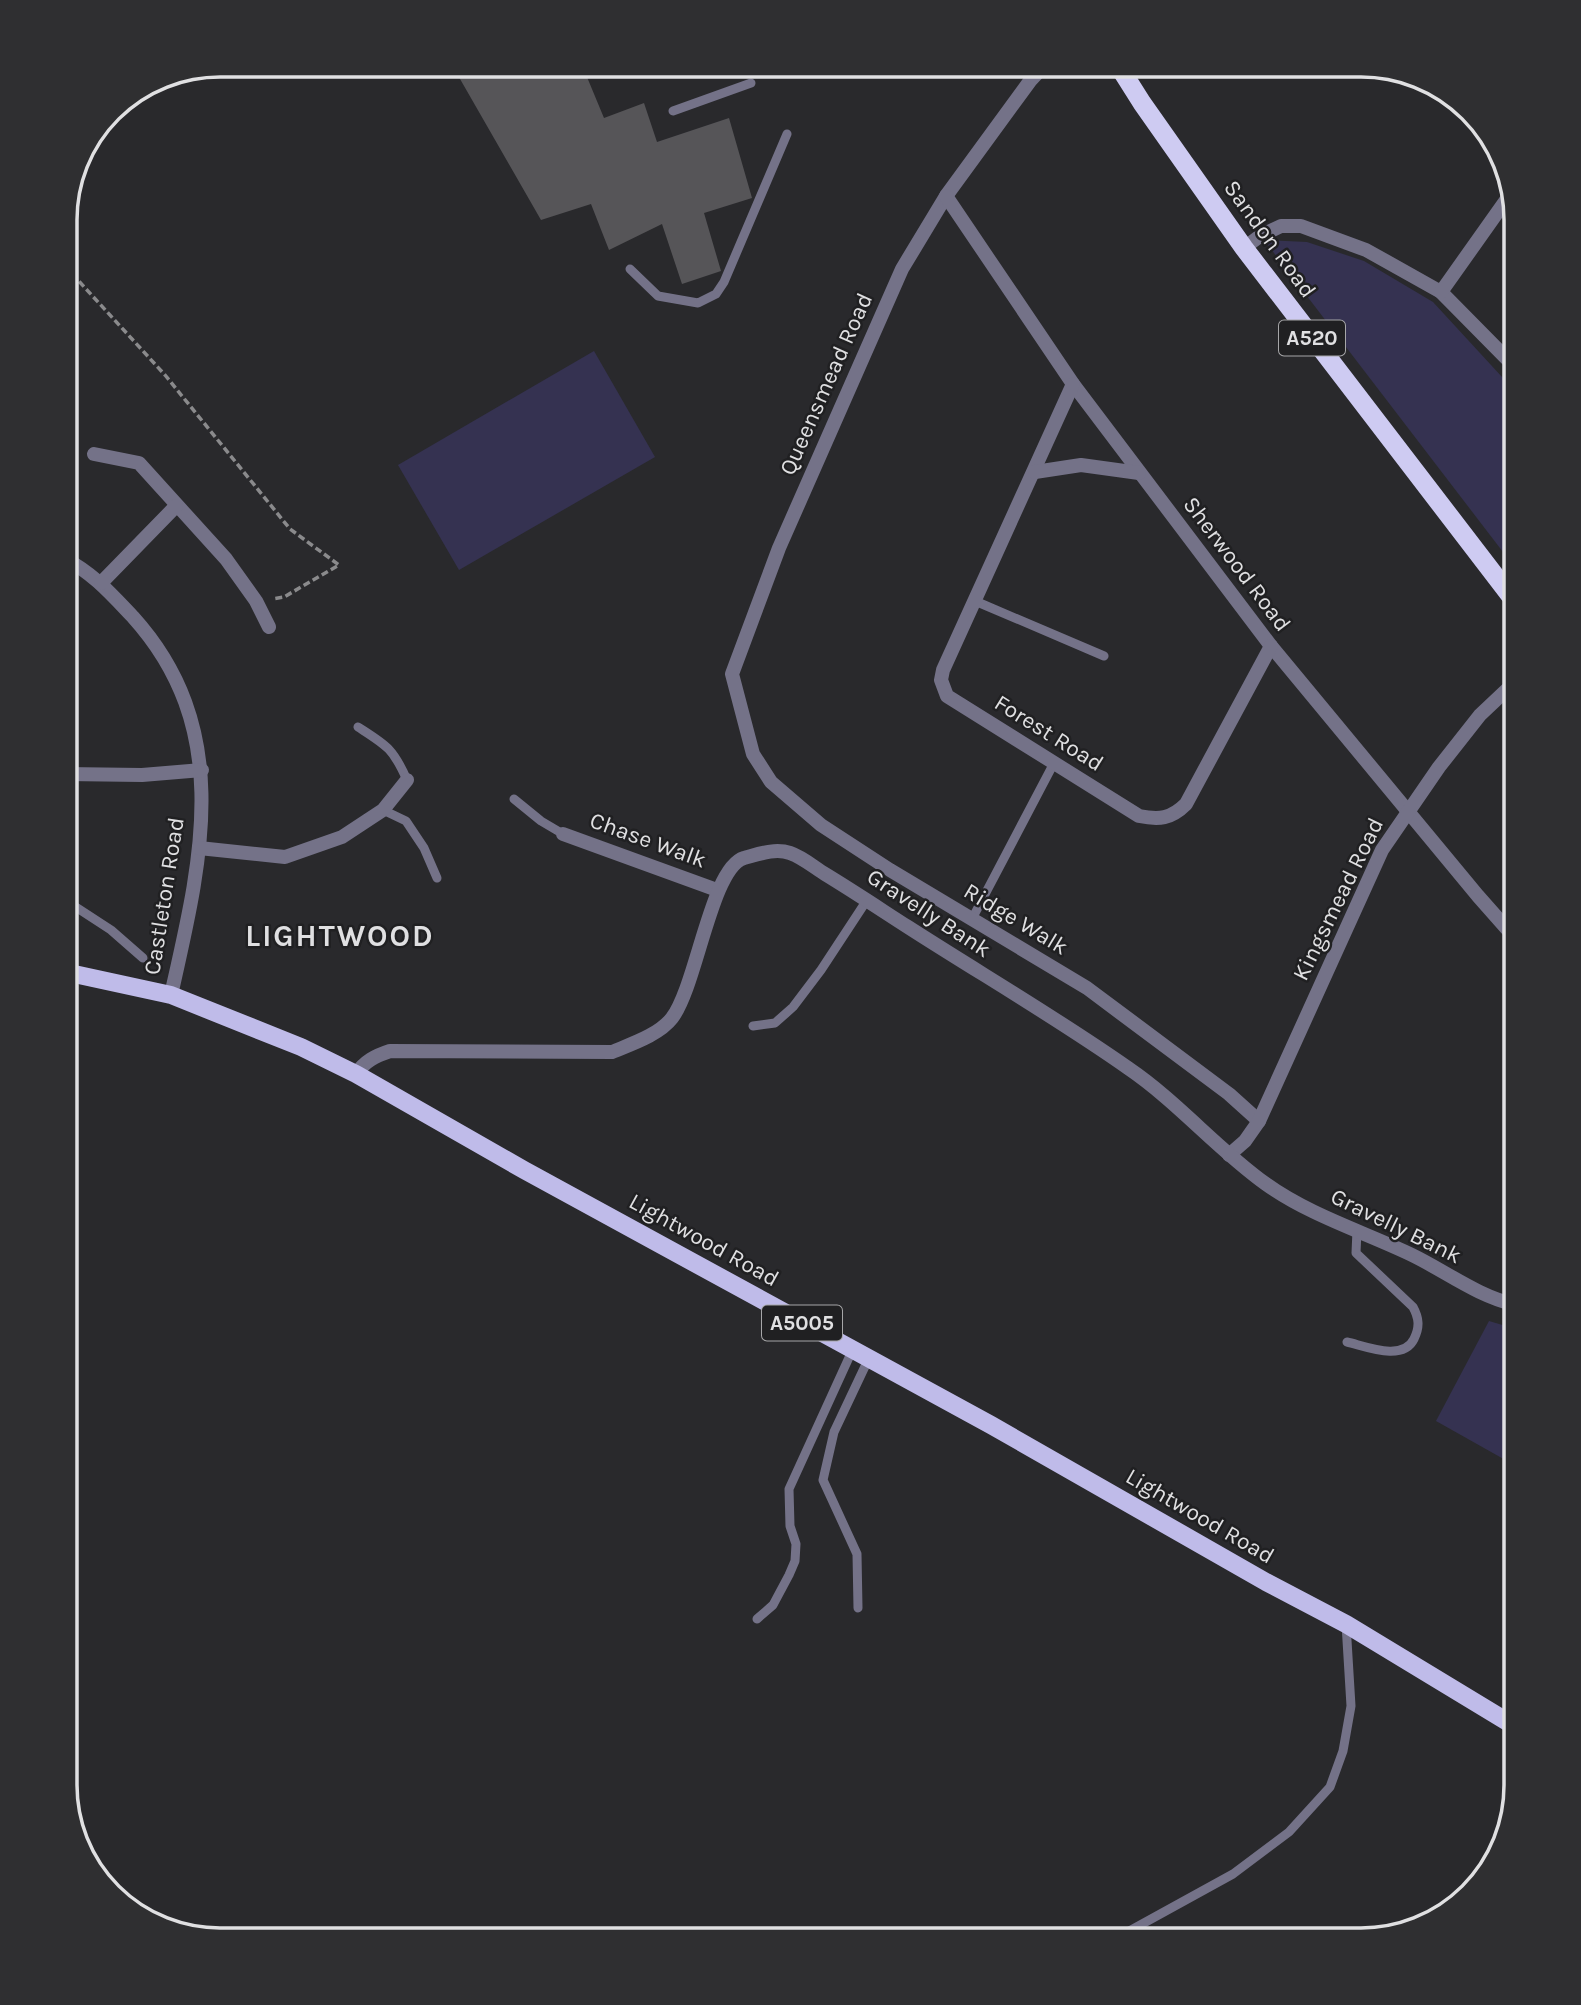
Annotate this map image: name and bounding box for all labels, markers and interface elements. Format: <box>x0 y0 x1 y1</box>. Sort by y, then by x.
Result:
street label: Sandon Road <box>1218 175 1322 303</box>
street label: Queensmead Road <box>774 289 878 479</box>
road number: A520 <box>1279 320 1345 356</box>
street label: Sherwood Road <box>1178 491 1296 637</box>
street label: Forest Road <box>990 689 1108 777</box>
street label: Chase Walk <box>586 806 710 874</box>
street label: Kingsmead Road <box>1287 813 1389 985</box>
street label: Castleton Road <box>138 815 190 977</box>
street label: Gravelly Bank <box>862 863 996 963</box>
street label: Ridge Walk <box>959 877 1073 961</box>
district label: LIGHTWOOD <box>245 918 435 954</box>
street label: Gravelly Bank <box>1326 1183 1466 1269</box>
street label: Lightwood Road <box>624 1188 784 1292</box>
road number: A5005 <box>762 1306 842 1340</box>
street label: Lightwood Road <box>1121 1463 1279 1569</box>

